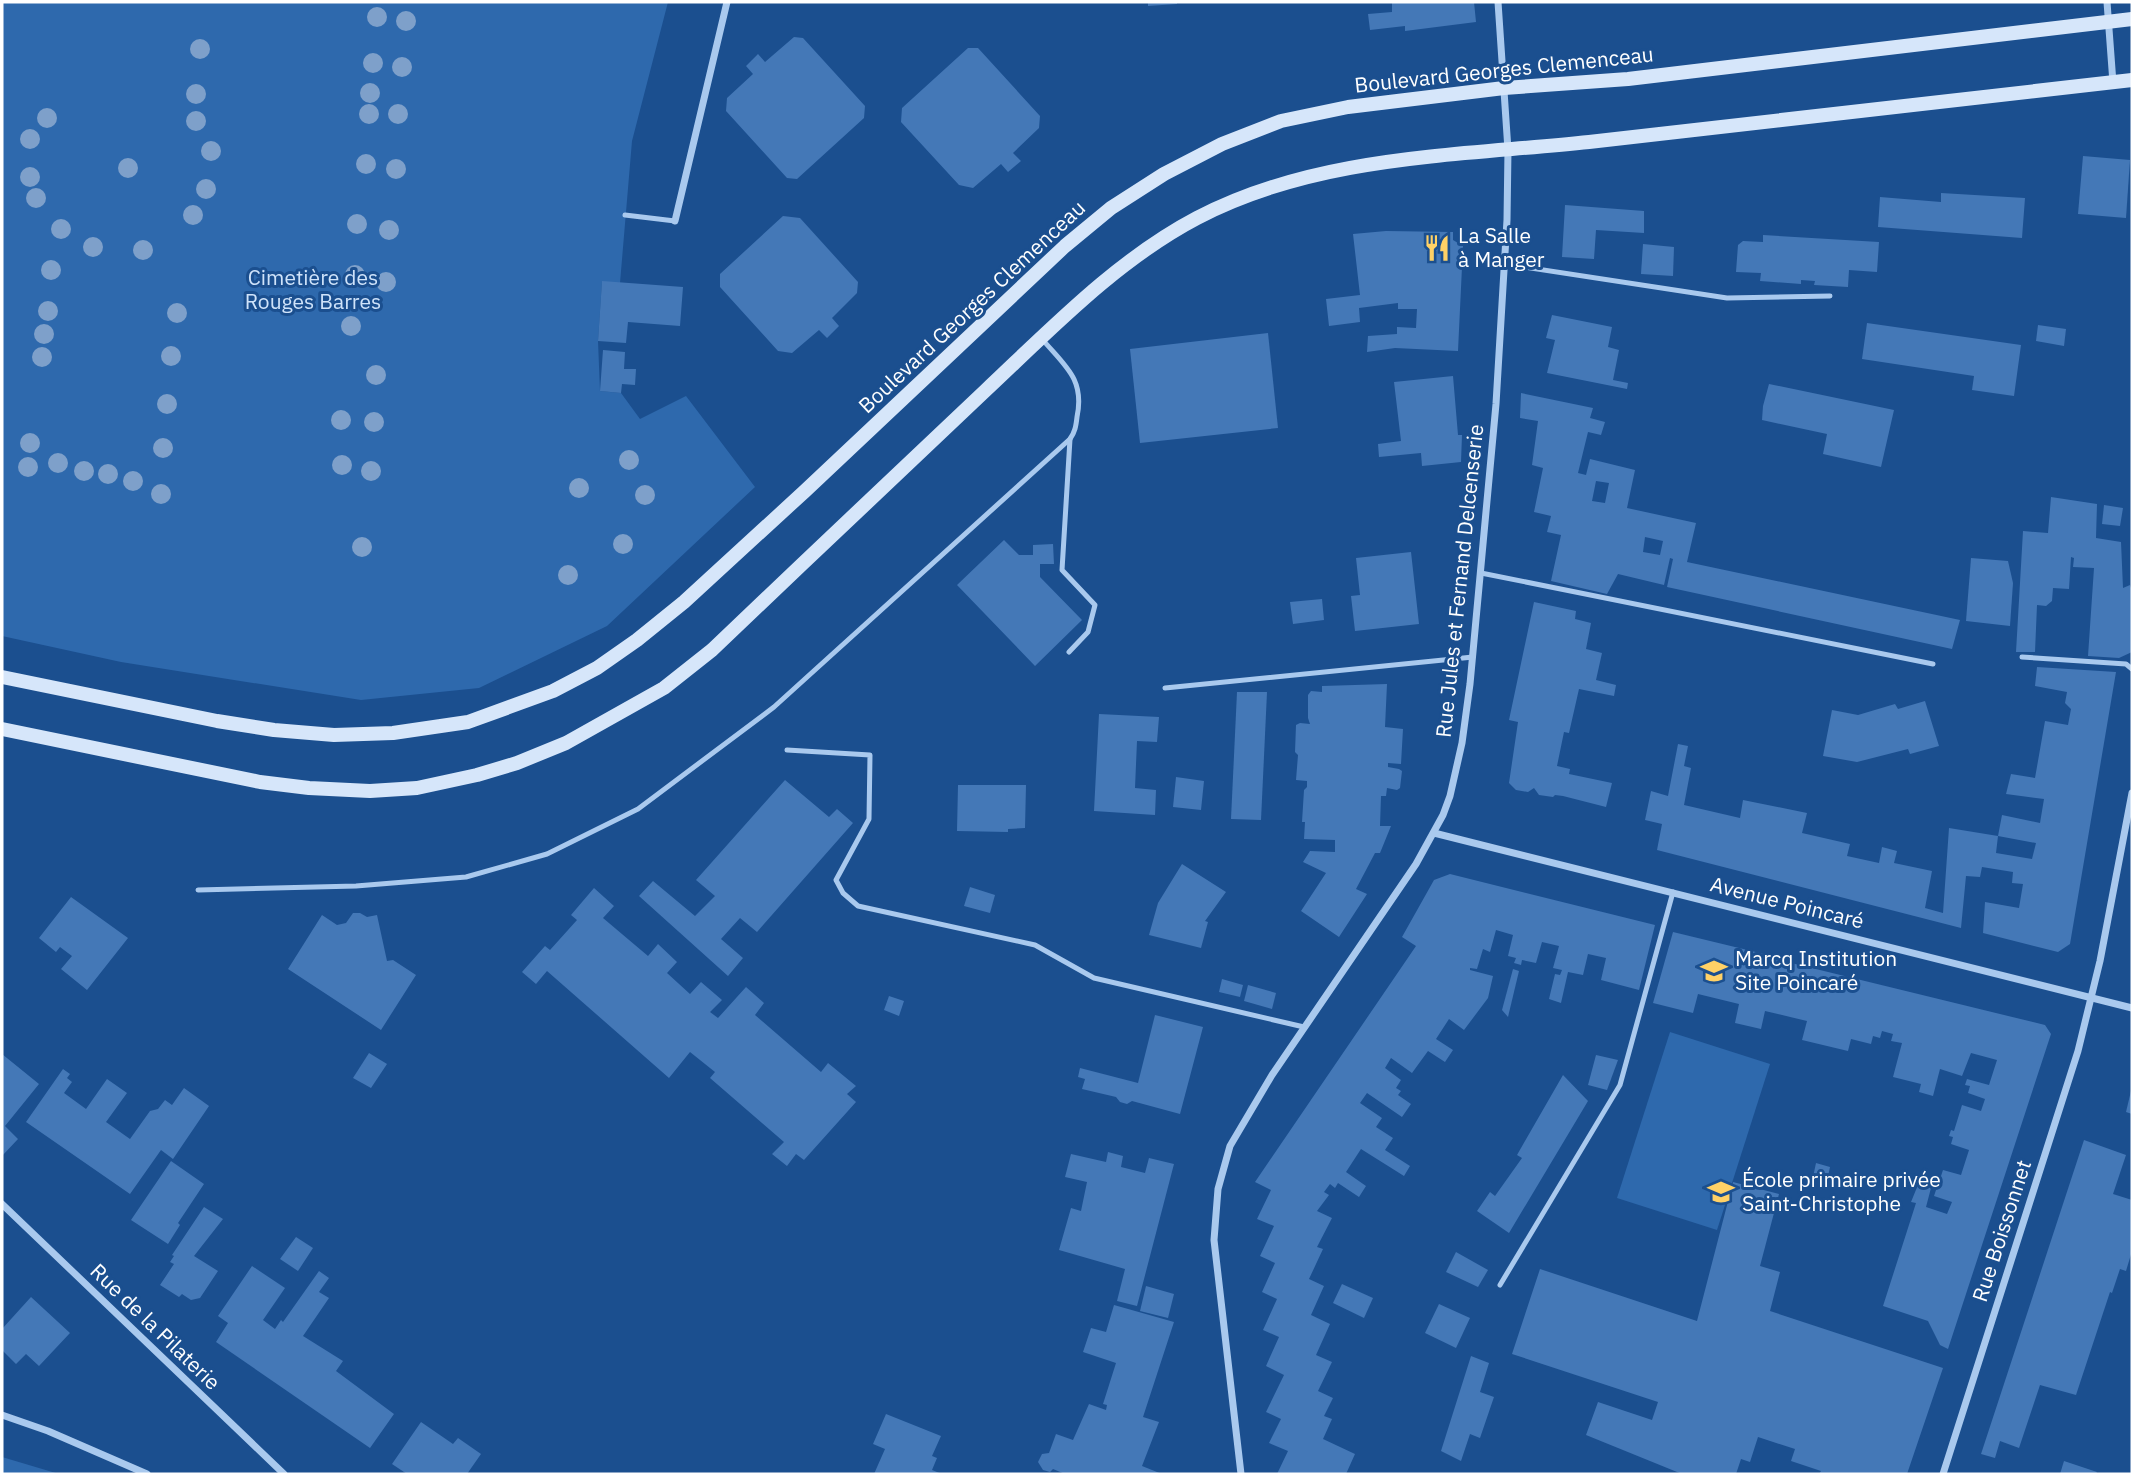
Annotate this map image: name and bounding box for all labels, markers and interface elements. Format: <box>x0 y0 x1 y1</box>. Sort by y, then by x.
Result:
street label: Boulevard Georges Clemenceau <box>1353 39 1655 99</box>
street label: Boulevard Georges Clemenceau <box>852 194 1091 419</box>
place label: La Salle à Manger <box>1458 221 1545 273</box>
restaurant icon: La Salle à Manger <box>1422 233 1452 263</box>
park label: Cimetière des Rouges Barres <box>245 263 381 315</box>
street label: Rue Jules et Fernand Delcenserie <box>1429 423 1489 739</box>
street label: Avenue Poincaré <box>1708 869 1867 935</box>
place label: Marcq Institution Site Poincaré <box>1735 944 1897 996</box>
school or university icon: Marcq Institution Site Poincaré <box>1699 956 1729 986</box>
street label: Rue Boissonnet <box>1965 1156 2037 1305</box>
place label: École primaire privée Saint-Christophe <box>1742 1165 1941 1217</box>
school or university icon: École primaire privée Saint-Christophe <box>1706 1177 1736 1207</box>
street label: Rue de la Pilaterie <box>85 1257 227 1396</box>

